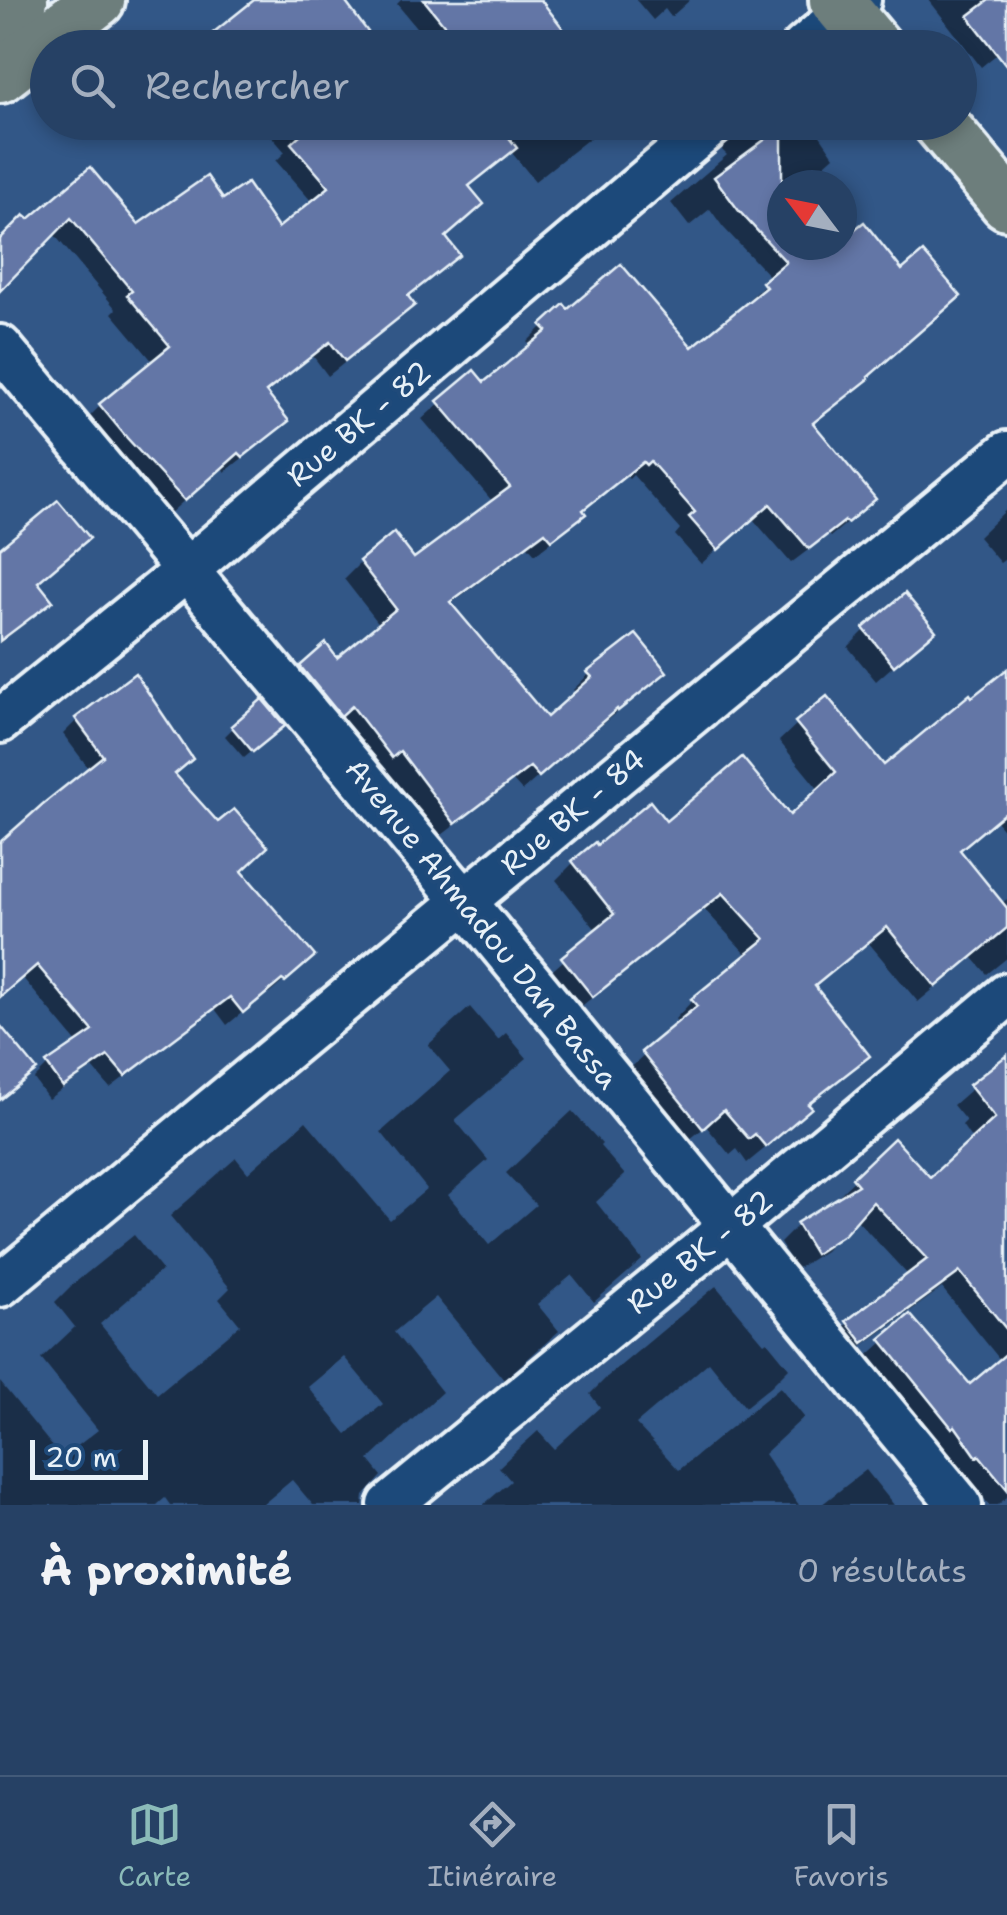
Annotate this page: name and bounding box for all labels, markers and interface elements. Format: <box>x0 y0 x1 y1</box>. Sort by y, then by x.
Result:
search box <box>30 30 977 140</box>
icon: search <box>65 58 120 113</box>
text: Rechercher <box>145 60 350 111</box>
north arrow <box>767 170 857 260</box>
street label: Rue BK - 82 <box>278 351 440 496</box>
street label: Rue BK - 84 <box>492 739 654 884</box>
street label: Avenue Ahmadou Dan Bassa <box>336 750 629 1098</box>
street label: Rue BK - 82 <box>618 1180 781 1323</box>
scale bar <box>30 1435 148 1480</box>
text: 20 m <box>45 1438 117 1476</box>
text: À proximité <box>40 1542 293 1598</box>
text: 0 résultats <box>797 1549 967 1592</box>
tab: Carte <box>118 1797 191 1895</box>
tab: Itinéraire <box>427 1797 557 1895</box>
tab: Favoris <box>793 1797 889 1895</box>

